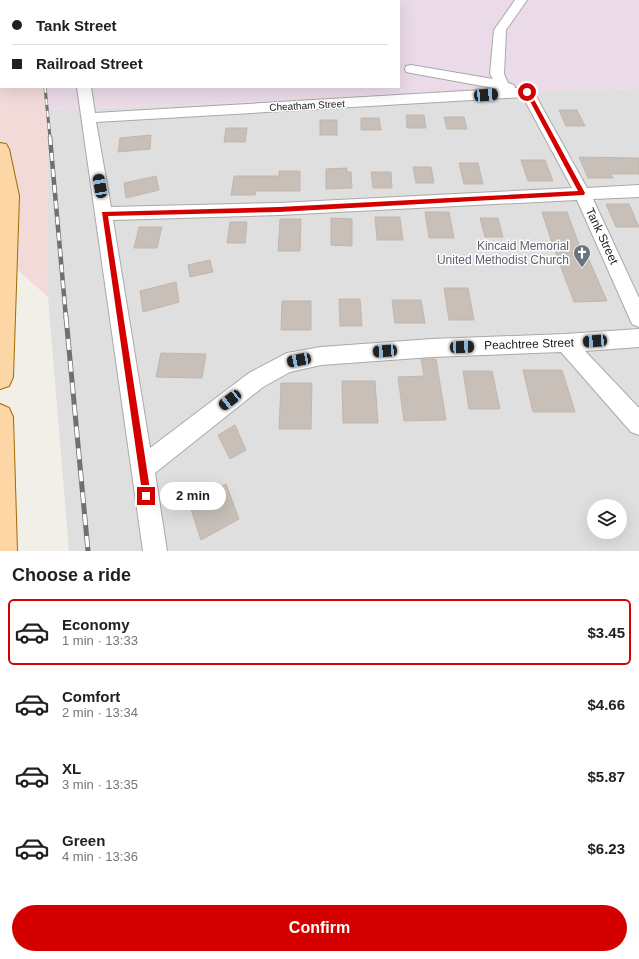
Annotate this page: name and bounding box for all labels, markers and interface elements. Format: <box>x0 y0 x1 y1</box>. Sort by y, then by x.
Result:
text: Tank Street <box>36 17 117 34</box>
text: Railroad Street <box>36 55 143 72</box>
route start <box>518 83 536 101</box>
car <box>474 88 498 102</box>
street label: Cheatham Street <box>269 98 345 113</box>
car <box>92 173 108 199</box>
street label: Tank Street <box>583 206 621 267</box>
place label: Kincaid Memorial United Methodist Church <box>437 239 569 267</box>
church icon: Kincaid Memorial United Methodist Church <box>572 243 592 268</box>
car <box>583 334 607 348</box>
street label: Peachtree Street <box>484 335 575 353</box>
car <box>450 341 474 353</box>
car <box>373 344 397 358</box>
car <box>286 352 312 368</box>
car <box>217 388 243 412</box>
callout: 2 min <box>160 482 226 510</box>
route end <box>137 487 155 505</box>
text: 2 min <box>176 488 210 503</box>
map controls <box>587 499 627 539</box>
button: layers <box>587 499 627 539</box>
text: Choose a ride <box>12 565 131 585</box>
icon: car <box>14 614 50 650</box>
text: Economy <box>62 616 130 633</box>
text: $3.45 <box>587 624 625 641</box>
text: 1 min · 13:33 <box>62 633 138 648</box>
icon: car <box>14 686 50 722</box>
text: Comfort <box>62 688 120 705</box>
text: $4.66 <box>587 696 625 713</box>
text: 2 min · 13:34 <box>62 705 138 720</box>
icon: car <box>14 758 50 794</box>
text: XL <box>62 760 81 777</box>
text: $5.87 <box>587 768 625 785</box>
text: 3 min · 13:35 <box>62 777 138 792</box>
icon: car <box>14 830 50 866</box>
text: Green <box>62 832 105 849</box>
text: $6.23 <box>587 840 625 857</box>
text: 4 min · 13:36 <box>62 849 138 864</box>
button: Confirm <box>12 905 627 951</box>

